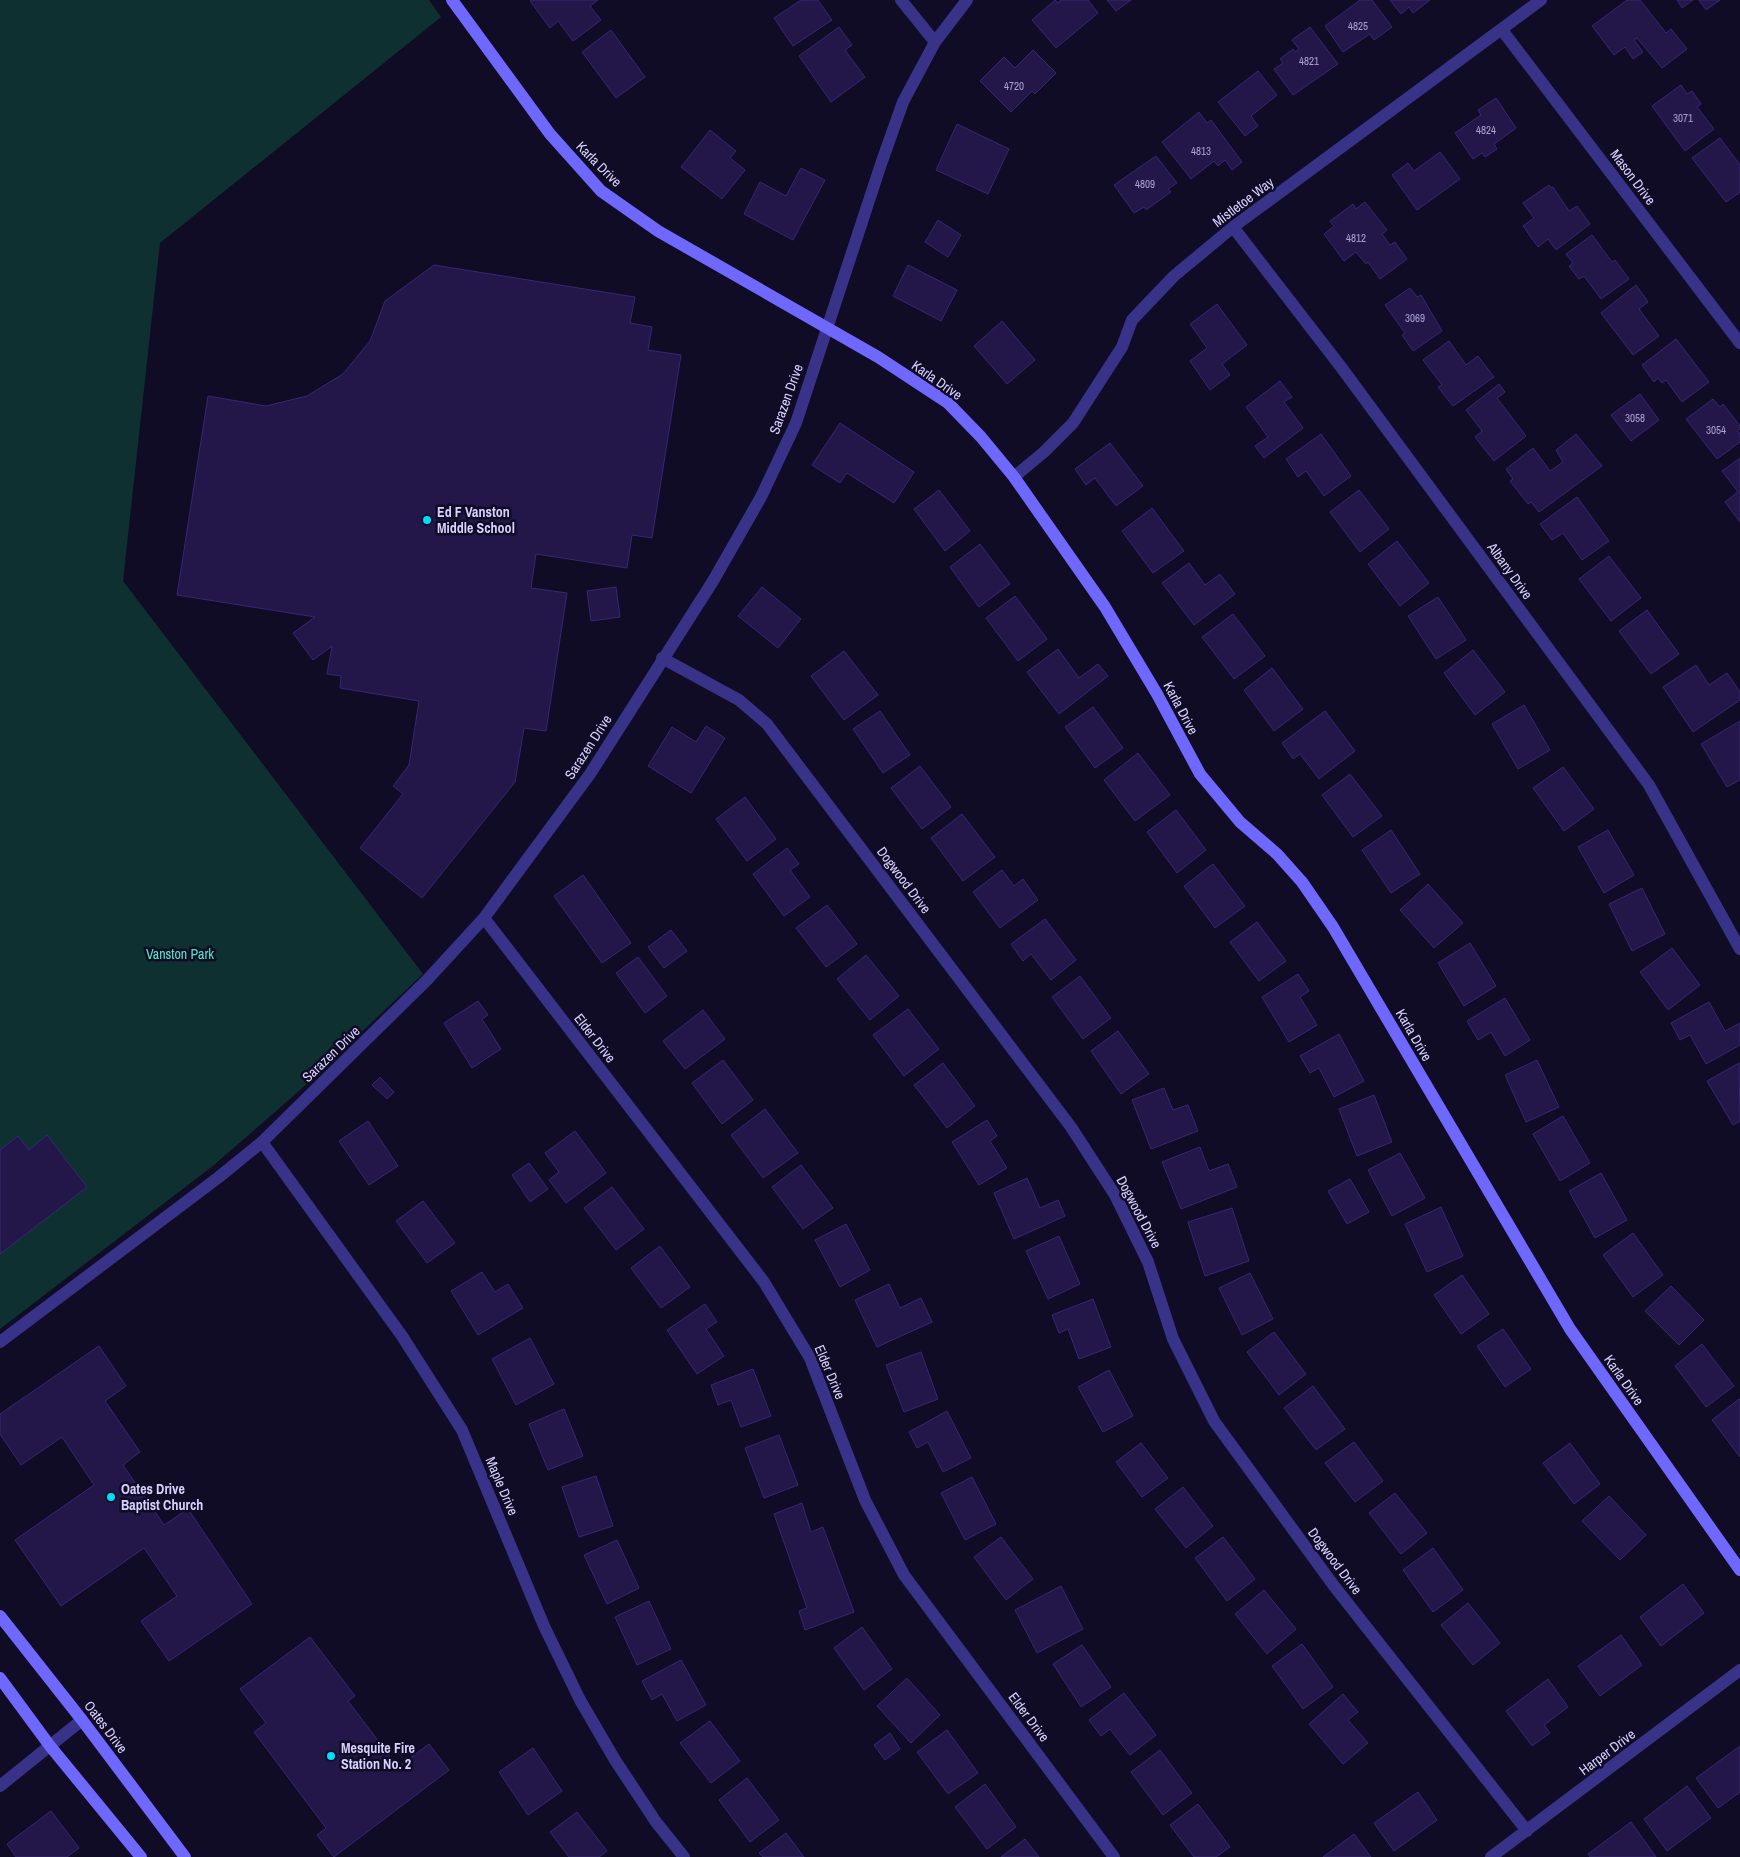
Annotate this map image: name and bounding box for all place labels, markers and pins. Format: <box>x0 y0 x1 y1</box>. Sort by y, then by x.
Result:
place label: Ed F Vanston Middle School <box>437 503 515 537</box>
marker: Ed F Vanston Middle School <box>421 514 433 526</box>
place label: Oates Drive Baptist Church <box>121 1480 203 1514</box>
marker: Oates Drive Baptist Church <box>105 1491 117 1503</box>
place label: Mesquite Fire Station No. 2 <box>341 1739 415 1773</box>
marker: Mesquite Fire Station No. 2 <box>325 1750 337 1762</box>

